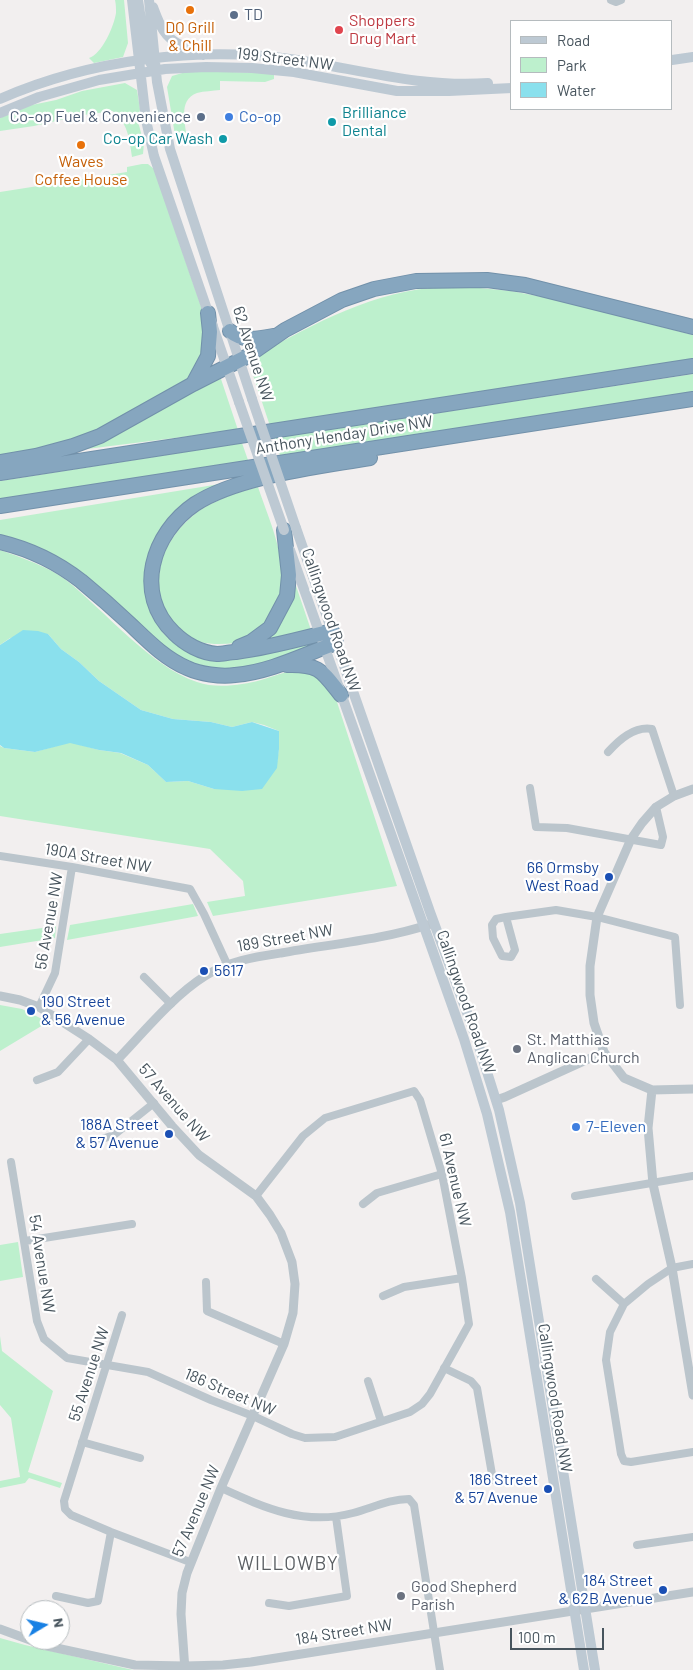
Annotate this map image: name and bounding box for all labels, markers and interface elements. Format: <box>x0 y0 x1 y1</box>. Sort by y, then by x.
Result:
marker: DQ Grill & Chill <box>184 4 196 16</box>
place label: TD <box>244 5 263 25</box>
marker: TD <box>228 9 240 21</box>
place label: Shoppers Drug Mart <box>349 11 417 49</box>
place label: DQ Grill & Chill <box>165 18 215 56</box>
legend <box>510 20 673 110</box>
marker: Shoppers Drug Mart <box>333 24 345 36</box>
text: Road <box>557 31 590 49</box>
street label: 199 Street NW <box>236 44 334 74</box>
text: Park <box>557 56 586 74</box>
text: Water <box>557 81 596 99</box>
place label: Brilliance Dental <box>342 103 407 141</box>
place label: Co-op Fuel & Convenience <box>10 107 191 127</box>
place label: Co-op <box>239 107 281 127</box>
marker: Co-op Fuel & Convenience <box>195 111 207 123</box>
marker: Co-op <box>223 111 235 123</box>
marker: Brilliance Dental <box>326 116 338 128</box>
place label: Co-op Car Wash <box>103 129 213 149</box>
marker: Co-op Car Wash <box>217 133 229 145</box>
marker: Waves Coffee House <box>75 139 87 151</box>
place label: Waves Coffee House <box>34 152 128 190</box>
street label: 62 Avenue NW <box>229 304 277 404</box>
street label: Anthony Henday Drive NW <box>254 412 434 458</box>
street label: Callingwood Road NW <box>297 546 365 694</box>
street label: 190A Street NW <box>43 839 153 877</box>
place label: 66 Ormsby West Road <box>525 858 599 896</box>
street label: 56 Avenue NW <box>31 871 67 971</box>
marker: 66 Ormsby West Road <box>603 871 615 883</box>
street label: 189 Street NW <box>235 920 335 956</box>
street label: Callingwood Road NW <box>432 928 500 1076</box>
place label: 5617 <box>214 961 243 981</box>
marker: 5617 <box>198 965 210 977</box>
place label: 190 Street & 56 Avenue <box>41 992 125 1030</box>
marker: 190 Street & 56 Avenue <box>25 1005 37 1017</box>
place label: St. Matthias Anglican Church <box>527 1030 640 1068</box>
marker: St. Matthias Anglican Church <box>511 1043 523 1055</box>
street label: 57 Avenue NW <box>135 1060 213 1146</box>
place label: 188A Street & 57 Avenue <box>75 1115 159 1153</box>
place label: 7-Eleven <box>586 1117 646 1137</box>
marker: 7-Eleven <box>570 1121 582 1133</box>
marker: 188A Street & 57 Avenue <box>163 1128 175 1140</box>
street label: 61 Avenue NW <box>435 1131 475 1229</box>
street label: 54 Avenue NW <box>25 1214 59 1314</box>
street label: Callingwood Road NW <box>534 1322 576 1474</box>
street label: 55 Avenue NW <box>65 1324 113 1424</box>
street label: 186 Street NW <box>182 1364 278 1420</box>
street label: 57 Avenue NW <box>168 1462 224 1560</box>
place label: 186 Street & 57 Avenue <box>454 1470 538 1508</box>
marker: 186 Street & 57 Avenue <box>542 1483 554 1495</box>
district label: WILLOWBY <box>236 1553 340 1575</box>
place label: 184 Street & 62B Avenue <box>558 1571 653 1609</box>
place label: Good Shepherd Parish <box>411 1577 517 1615</box>
marker: 184 Street & 62B Avenue <box>657 1584 669 1596</box>
marker: Good Shepherd Parish <box>395 1590 407 1602</box>
north arrow <box>20 1600 70 1650</box>
street label: 184 Street NW <box>294 1615 394 1649</box>
text: N <box>50 1617 68 1629</box>
scale bar <box>513 1618 607 1650</box>
text: 100 m <box>518 1628 556 1646</box>

